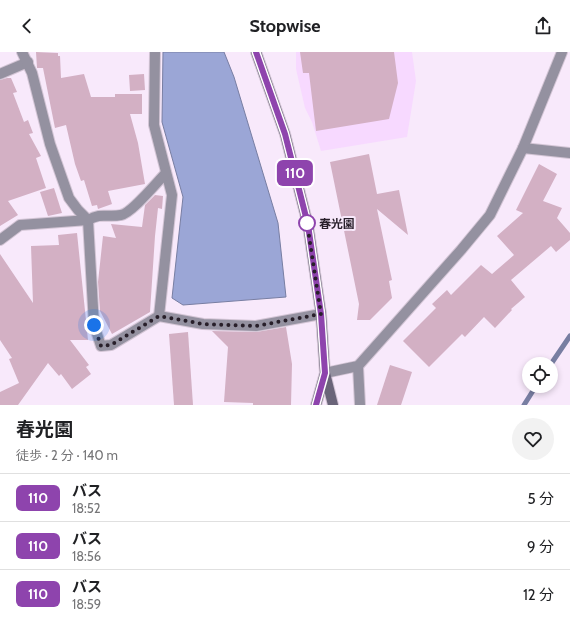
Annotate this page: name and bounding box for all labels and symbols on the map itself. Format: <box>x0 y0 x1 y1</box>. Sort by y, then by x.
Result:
line badge: 110 <box>272 160 318 186</box>
marker: 春光園 <box>298 214 316 232</box>
place label: 春光園 <box>319 216 355 231</box>
your location <box>84 315 104 335</box>

